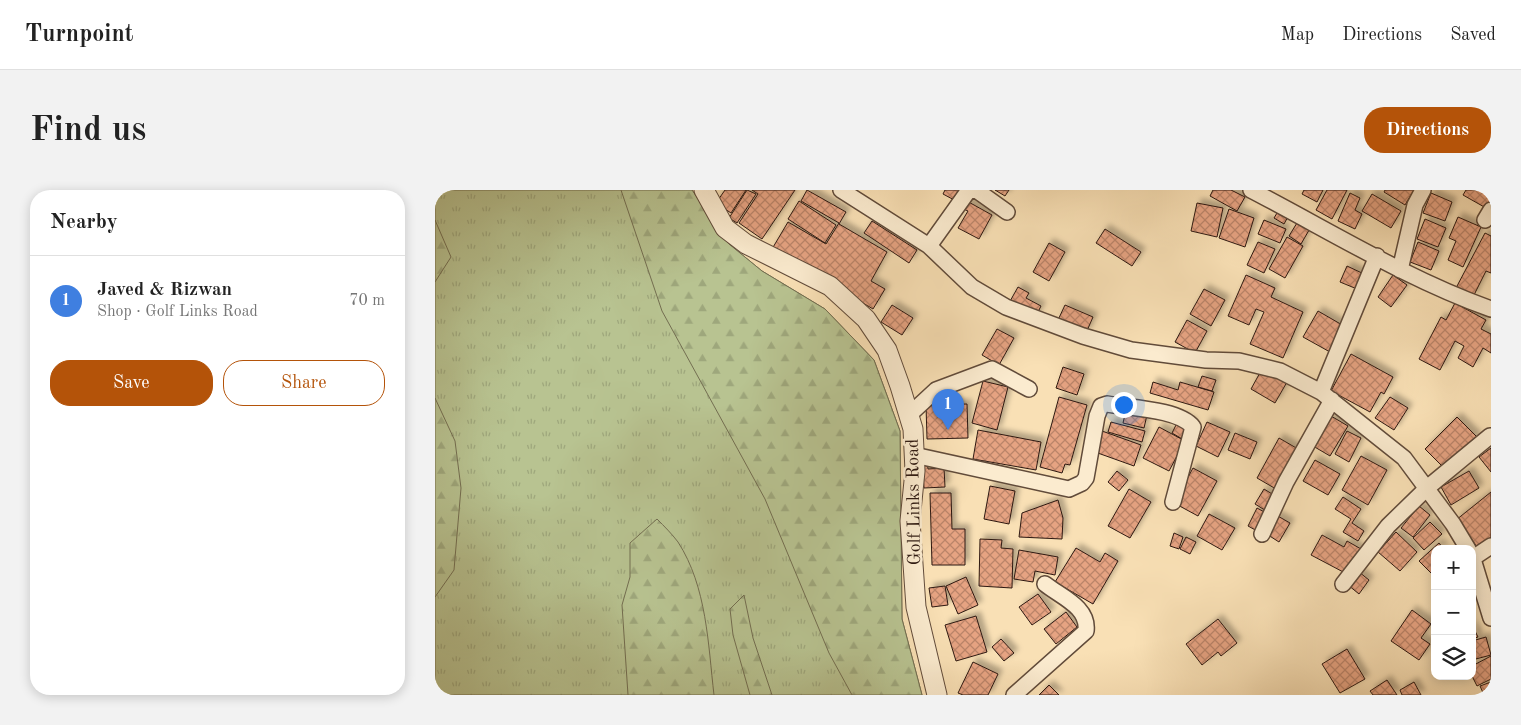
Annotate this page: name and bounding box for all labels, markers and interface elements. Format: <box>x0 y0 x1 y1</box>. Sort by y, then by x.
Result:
text: Turnpoint <box>25 23 133 47</box>
text: Map <box>1281 26 1314 44</box>
text: Directions <box>1342 26 1422 44</box>
text: Saved <box>1450 26 1496 44</box>
button: Directions <box>1364 107 1491 153</box>
text: Find us <box>30 113 146 148</box>
text: Nearby <box>50 212 118 233</box>
text: Javed & Rizwan <box>97 281 232 300</box>
text: 1 <box>61 293 71 309</box>
text: 70 m <box>349 293 385 309</box>
text: Shop · Golf Links Road <box>97 304 258 320</box>
button: Save <box>50 360 213 406</box>
button: Share <box>223 360 385 406</box>
pin: 1 <box>932 389 964 430</box>
your location <box>1111 392 1137 418</box>
street label: Golf Links Road <box>904 439 924 565</box>
map controls <box>1431 545 1476 680</box>
button: + <box>1431 545 1476 590</box>
button: − <box>1431 590 1476 635</box>
button: layers <box>1431 635 1476 680</box>

